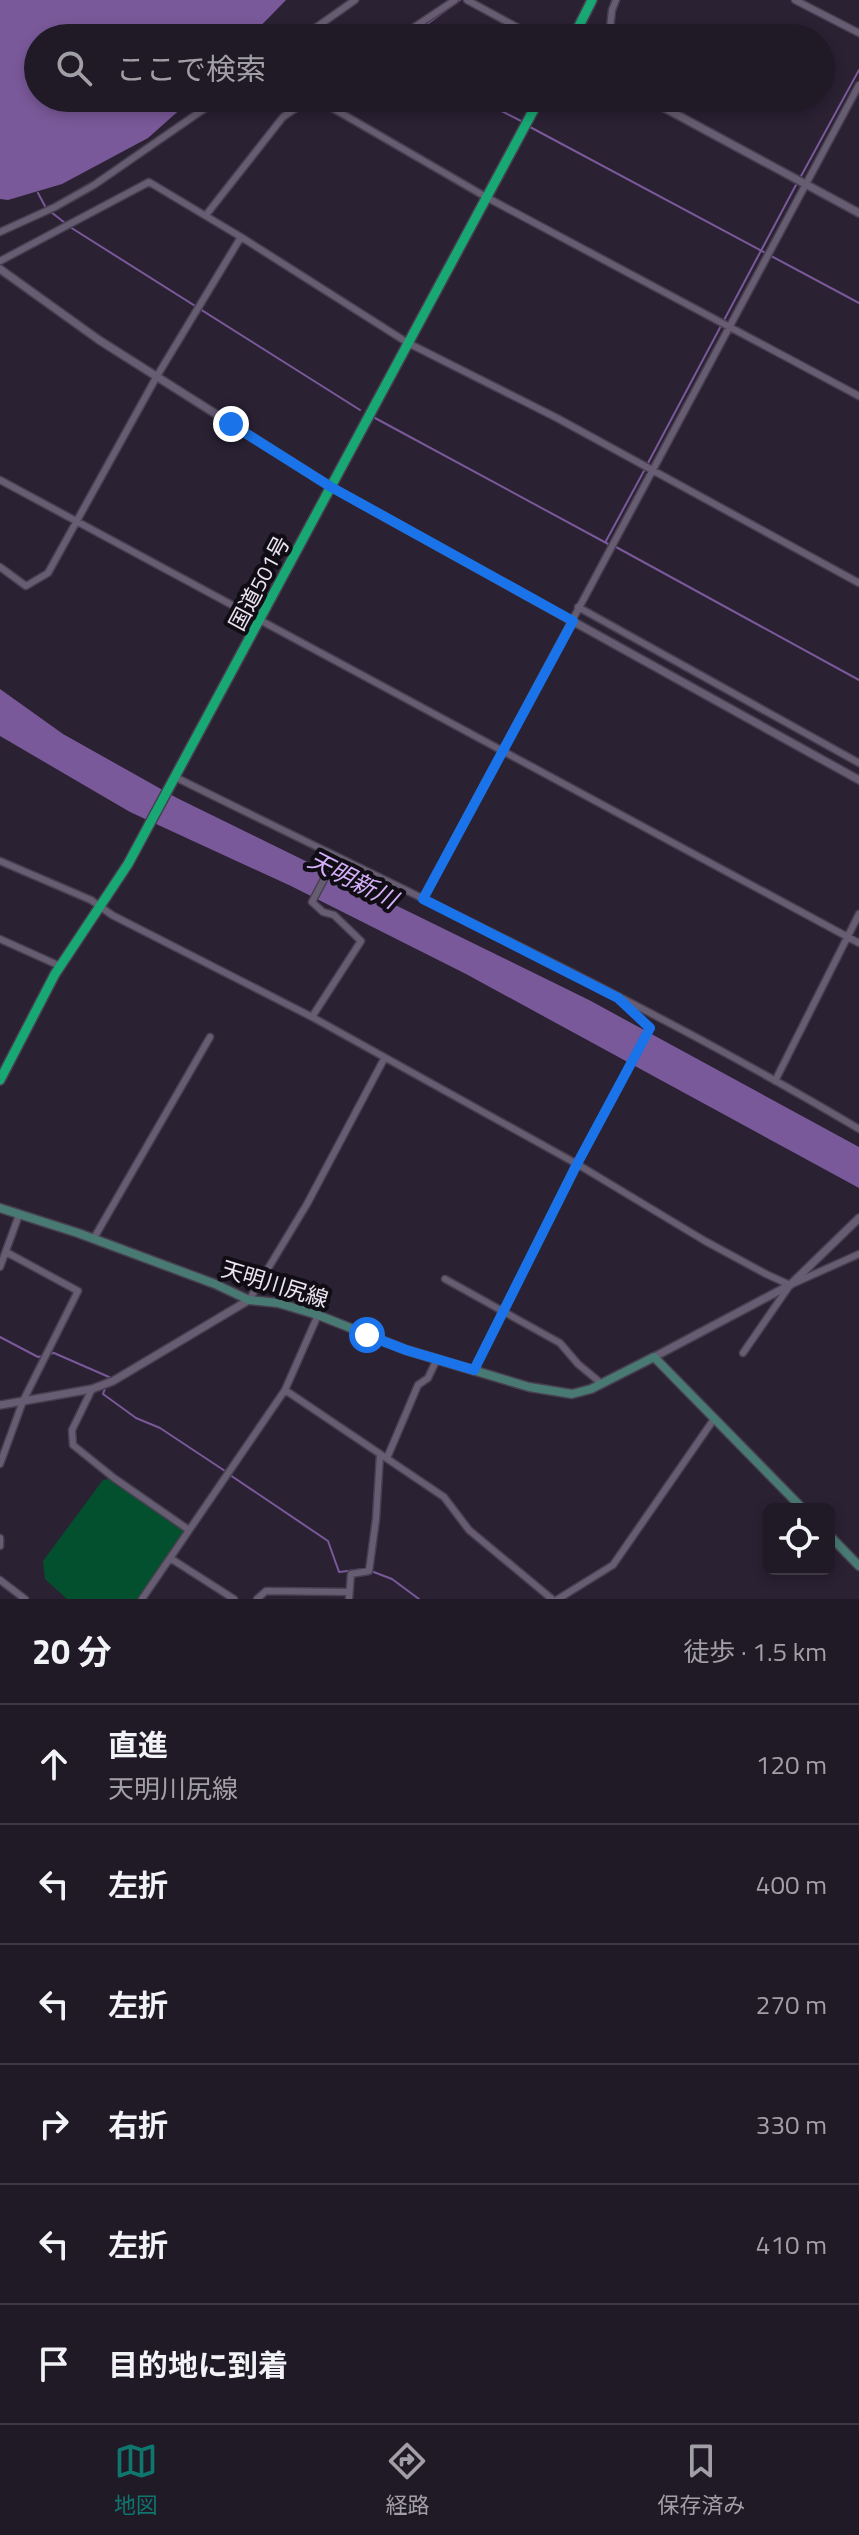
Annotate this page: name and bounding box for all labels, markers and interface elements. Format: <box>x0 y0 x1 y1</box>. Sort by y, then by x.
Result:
search box <box>24 24 835 112</box>
icon: search <box>52 46 96 90</box>
text: ここで検索 <box>116 46 266 92</box>
route end <box>213 406 249 442</box>
street label: 国道501号 <box>220 530 298 636</box>
water label: 天明新川 <box>302 841 407 918</box>
street label: 天明川尻線 <box>217 1252 333 1316</box>
route start <box>349 1317 385 1353</box>
map controls <box>763 1503 835 1575</box>
button: locate <box>763 1503 835 1575</box>
text: 20 分 <box>32 1625 112 1677</box>
text: 徒歩 · 1.5 km <box>683 1632 827 1671</box>
text: 直進 <box>108 1722 168 1768</box>
icon: ahead <box>32 1742 76 1786</box>
text: 120 m <box>756 1745 827 1784</box>
text: 天明川尻線 <box>108 1769 238 1808</box>
icon: left <box>32 1862 76 1906</box>
text: 左折 <box>108 1862 168 1908</box>
text: 400 m <box>756 1865 827 1904</box>
icon: left <box>32 1982 76 2026</box>
text: 左折 <box>108 1982 168 2028</box>
text: 270 m <box>756 1985 827 2024</box>
icon: right <box>32 2102 76 2146</box>
text: 右折 <box>108 2102 168 2148</box>
text: 330 m <box>756 2105 827 2144</box>
icon: left <box>32 2222 76 2266</box>
text: 左折 <box>108 2222 168 2268</box>
text: 410 m <box>756 2225 827 2264</box>
icon: arrive <box>32 2342 76 2386</box>
text: 目的地に到着 <box>108 2342 288 2388</box>
tab: 地図 <box>114 2439 158 2522</box>
tab: 経路 <box>385 2439 429 2522</box>
tab: 保存済み <box>657 2439 745 2522</box>

